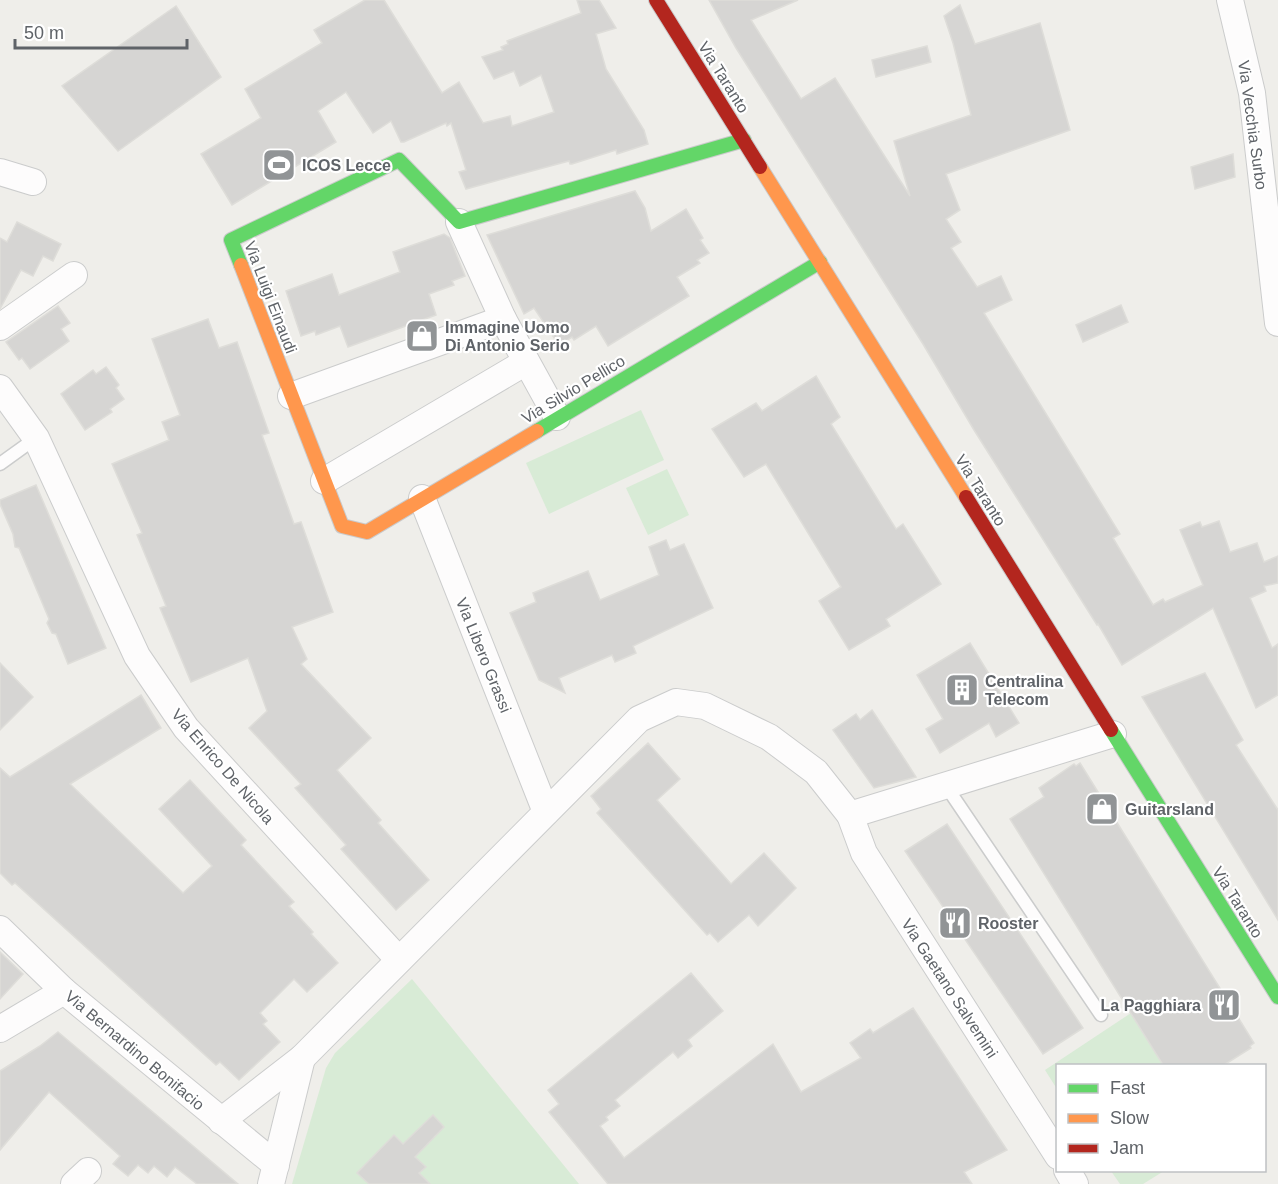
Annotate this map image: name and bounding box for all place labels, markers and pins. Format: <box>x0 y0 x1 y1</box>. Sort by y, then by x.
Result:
sports icon: ICOS Lecce <box>261 147 297 183</box>
place label: ICOS Lecce <box>302 157 391 174</box>
shop icon: Immagine Uomo Di Antonio Serio <box>404 318 440 354</box>
place label: Immagine Uomo Di Antonio Serio <box>445 319 570 354</box>
building icon: Centralina Telecom <box>944 672 980 708</box>
place label: Centralina Telecom <box>985 673 1063 708</box>
shop icon: Guitarsland <box>1084 791 1120 827</box>
place label: Guitarsland <box>1125 801 1214 818</box>
restaurant icon: Rooster <box>937 905 973 941</box>
place label: Rooster <box>978 915 1038 932</box>
restaurant icon: La Pagghiara <box>1206 987 1242 1023</box>
place label: La Pagghiara <box>1101 997 1201 1014</box>

